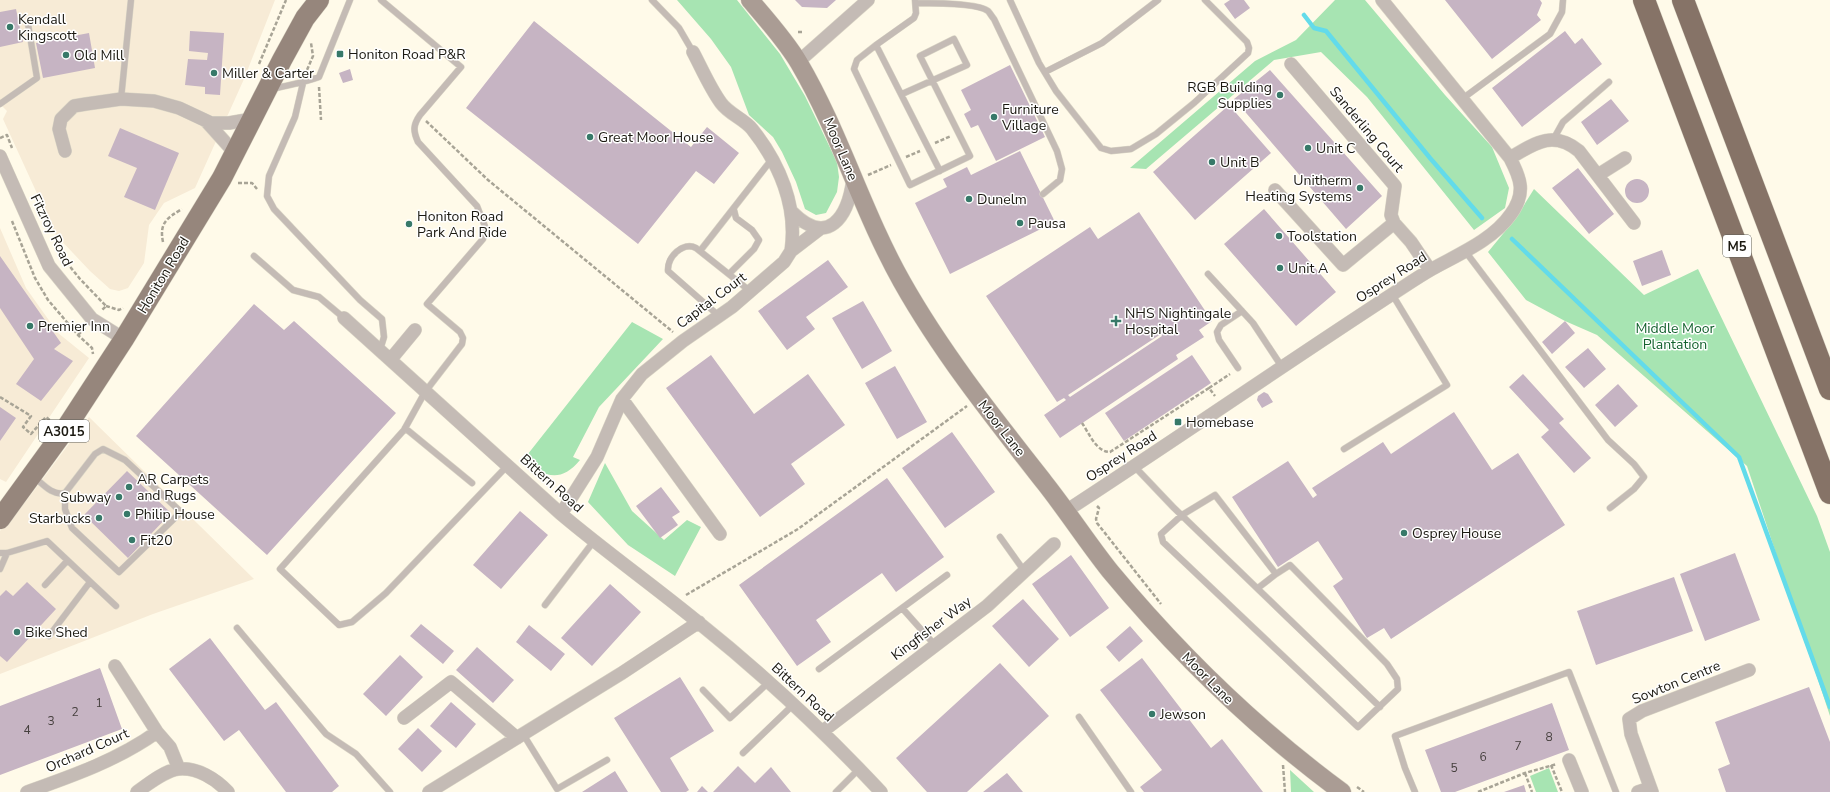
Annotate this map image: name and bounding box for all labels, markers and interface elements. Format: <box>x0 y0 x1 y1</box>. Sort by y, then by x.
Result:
place label: Kendall Kingscott <box>18 10 77 45</box>
marker: Kendall Kingscott <box>5 22 15 32</box>
place label: Honiton Road P&R <box>348 45 466 64</box>
place label: Old Mill <box>74 46 125 65</box>
marker: Honiton Road P&R <box>335 49 345 59</box>
marker: Old Mill <box>61 50 71 60</box>
place label: Miller & Carter <box>222 64 314 83</box>
marker: Miller & Carter <box>209 68 219 78</box>
place label: RGB Building Supplies <box>1187 78 1272 113</box>
street label: Sanderling Court <box>1325 82 1408 176</box>
marker: RGB Building Supplies <box>1275 90 1285 100</box>
place label: Furniture Village <box>1001 100 1059 135</box>
marker: Furniture Village <box>989 112 999 122</box>
street label: Moor Lane <box>819 115 862 184</box>
place label: Great Moor House <box>598 128 713 147</box>
marker: Great Moor House <box>585 132 595 142</box>
place label: Unit C <box>1316 139 1355 158</box>
marker: Unit C <box>1303 143 1313 153</box>
place label: Unit B <box>1220 153 1259 172</box>
marker: Unit B <box>1207 157 1217 167</box>
place label: Unitherm Heating Systems <box>1245 171 1352 206</box>
marker: Unitherm Heating Systems <box>1355 183 1365 193</box>
place label: Dunelm <box>977 190 1027 209</box>
street label: Fitzroy Road <box>26 191 77 270</box>
marker: Dunelm <box>964 194 974 204</box>
place label: Honiton Road Park And Ride <box>417 207 507 242</box>
place label: Pausa <box>1028 214 1066 233</box>
marker: Pausa <box>1015 218 1025 228</box>
marker: Honiton Road Park And Ride <box>404 219 414 229</box>
place label: Toolstation <box>1287 227 1357 246</box>
marker: Toolstation <box>1274 231 1284 241</box>
street label: Honiton Road <box>133 233 194 317</box>
road number: M5 <box>1723 235 1751 257</box>
street label: Osprey Road <box>1352 247 1431 308</box>
place label: Unit A <box>1288 259 1328 278</box>
marker: Unit A <box>1275 263 1285 273</box>
street label: Capital Court <box>672 268 750 333</box>
place label: NHS Nightingale Hospital <box>1125 304 1231 339</box>
marker: NHS Nightingale Hospital <box>1110 315 1122 327</box>
place label: Premier Inn <box>38 317 110 336</box>
park label: Middle Moor Plantation <box>1635 319 1715 354</box>
marker: Premier Inn <box>25 321 35 331</box>
street label: Moor Lane <box>974 396 1030 460</box>
place label: Homebase <box>1186 413 1254 432</box>
marker: Homebase <box>1173 417 1183 427</box>
road number: A3015 <box>39 420 89 442</box>
street label: Osprey Road <box>1082 426 1161 487</box>
street label: Bittern Road <box>516 450 587 517</box>
place label: AR Carpets and Rugs <box>137 470 209 505</box>
marker: AR Carpets and Rugs <box>124 482 134 492</box>
place label: Subway <box>60 488 112 507</box>
marker: Subway <box>114 492 124 502</box>
place label: Philip House <box>135 505 215 524</box>
place label: Starbucks <box>29 509 91 528</box>
marker: Philip House <box>122 509 132 519</box>
marker: Starbucks <box>94 513 104 523</box>
place label: Osprey House <box>1412 524 1501 543</box>
marker: Osprey House <box>1399 528 1409 538</box>
place label: Fit20 <box>140 531 173 550</box>
marker: Fit20 <box>127 535 137 545</box>
street label: Kingfisher Way <box>887 591 976 665</box>
place label: Bike Shed <box>25 623 88 642</box>
marker: Bike Shed <box>12 627 22 637</box>
street label: Moor Lane <box>1177 648 1238 709</box>
street label: Sowton Centre <box>1629 656 1723 709</box>
street label: Bittern Road <box>767 659 838 726</box>
house number: 1 <box>95 695 103 711</box>
house number: 2 <box>71 704 79 720</box>
place label: Jewson <box>1159 705 1206 724</box>
marker: Jewson <box>1147 709 1157 719</box>
house number: 3 <box>47 713 55 729</box>
house number: 4 <box>23 722 31 738</box>
street label: Orchard Court <box>43 724 132 777</box>
house number: 8 <box>1545 729 1553 745</box>
house number: 7 <box>1514 738 1522 754</box>
house number: 6 <box>1479 749 1487 765</box>
house number: 5 <box>1450 760 1458 776</box>

